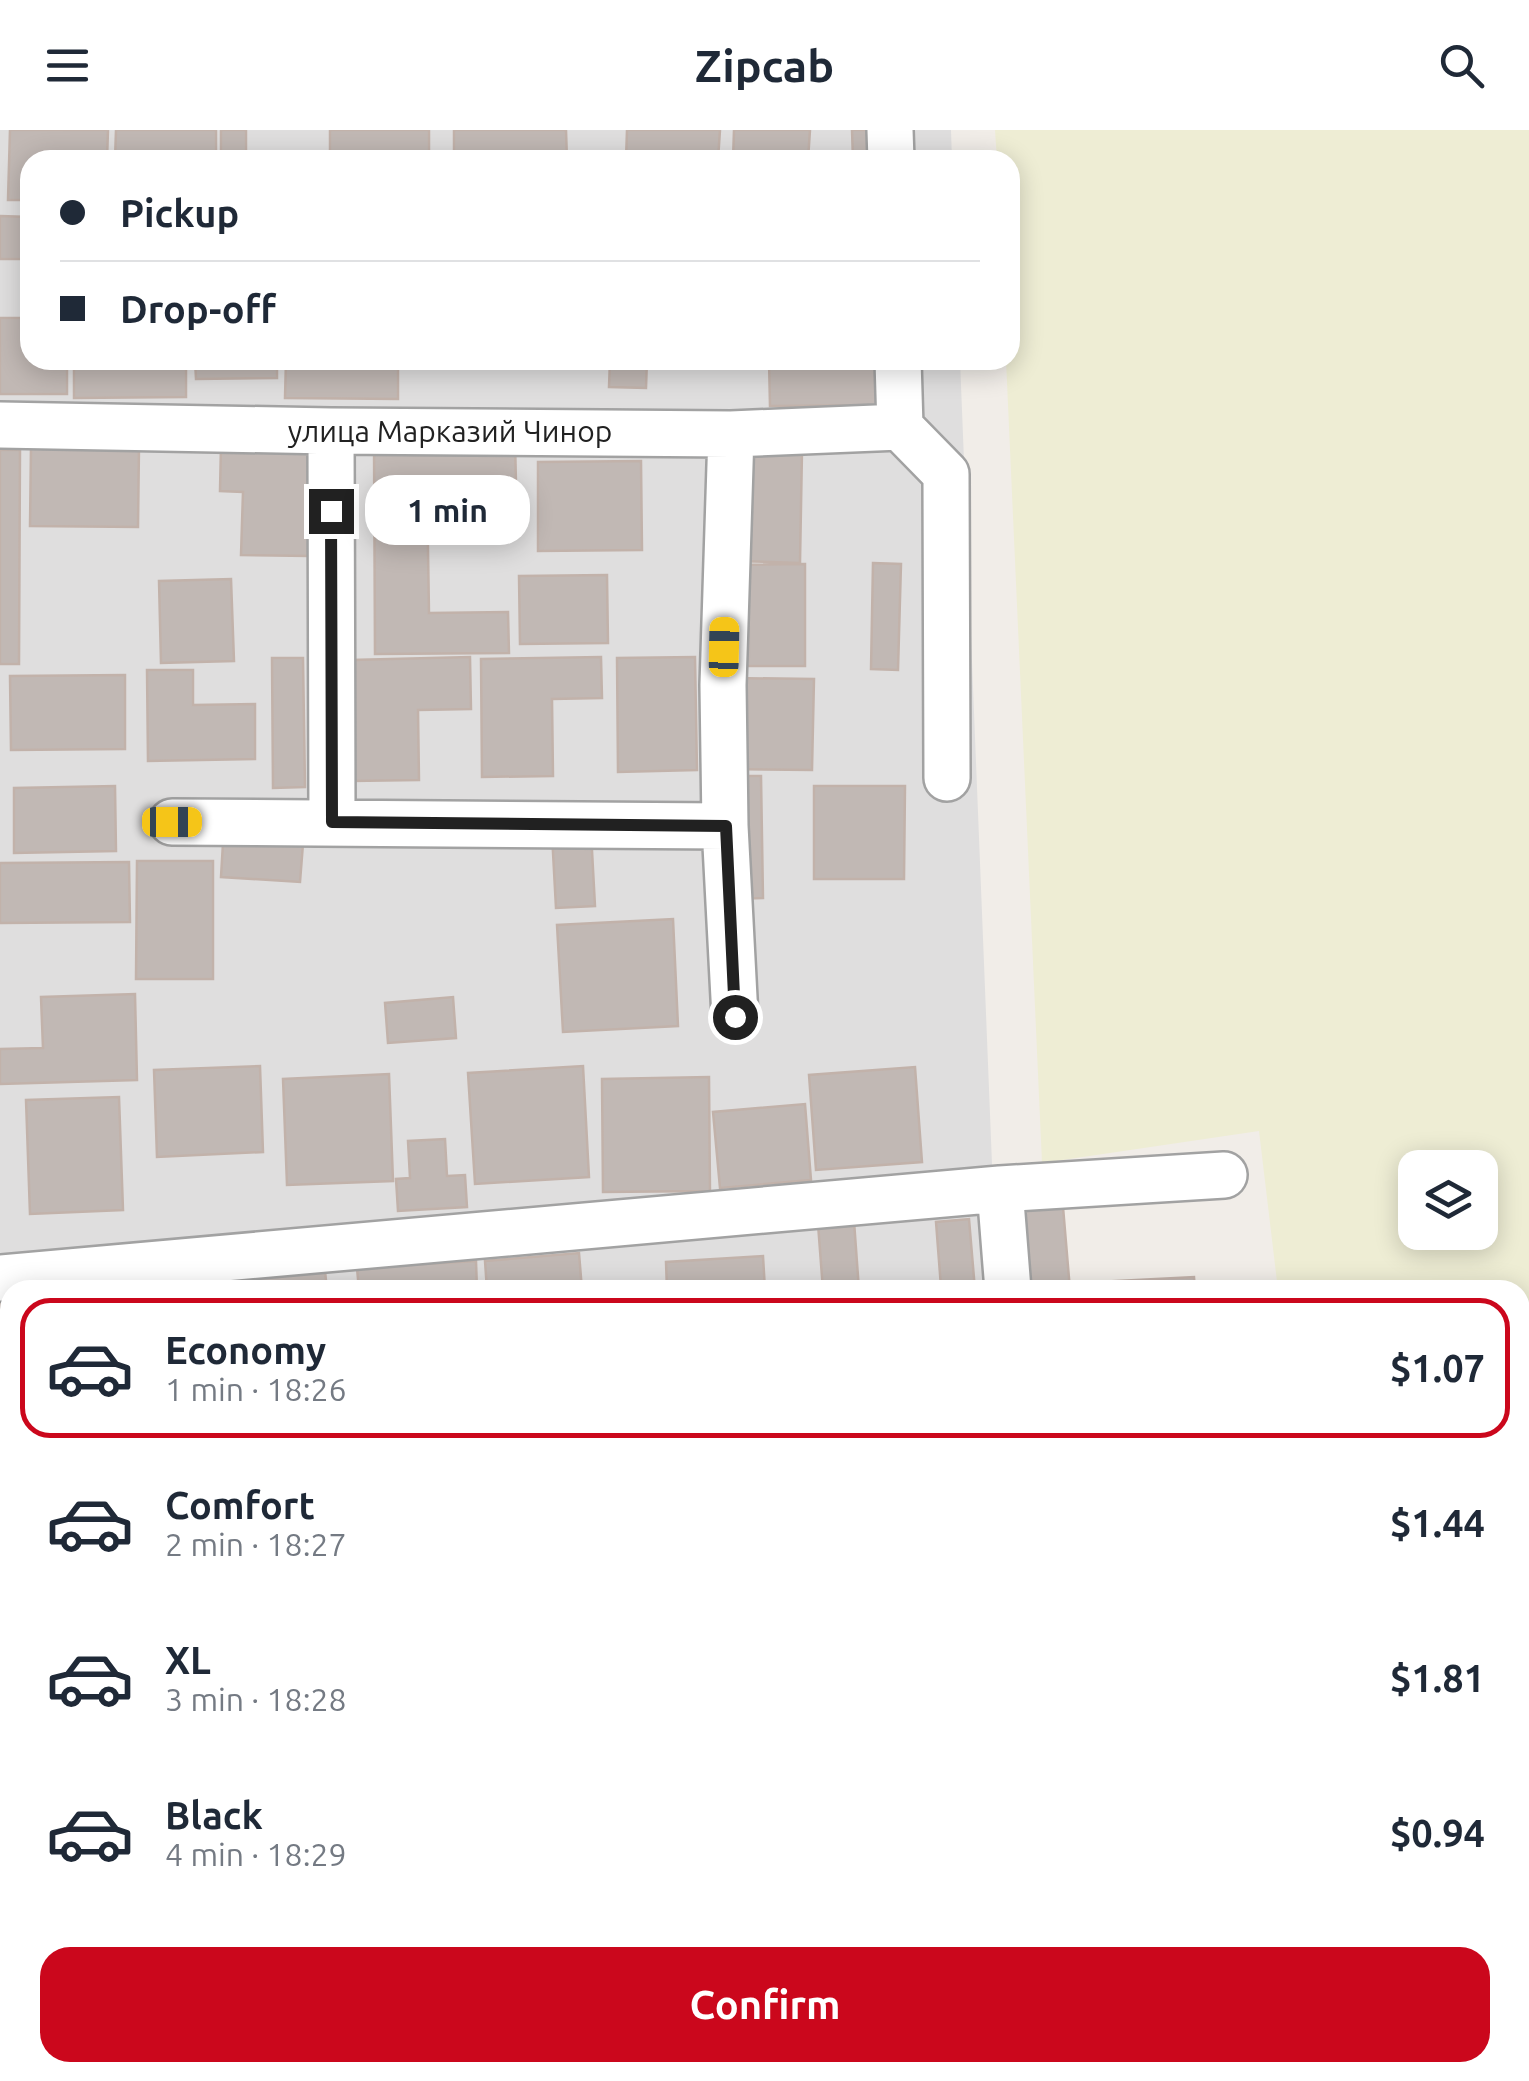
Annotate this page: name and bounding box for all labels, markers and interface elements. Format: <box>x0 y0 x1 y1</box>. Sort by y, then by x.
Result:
icon: menu <box>40 38 95 93</box>
icon: search <box>1434 38 1489 93</box>
text: Zipcab <box>695 40 834 91</box>
text: Pickup <box>120 192 239 234</box>
text: Drop-off <box>120 288 276 330</box>
street label: улица Марказий Чинор <box>288 414 612 448</box>
callout: 1 min <box>366 476 531 546</box>
route end <box>309 489 354 534</box>
text: 1 min <box>407 492 488 528</box>
car <box>708 617 740 677</box>
car <box>142 807 202 837</box>
route start <box>713 995 758 1040</box>
map controls <box>1398 1150 1498 1250</box>
button: layers <box>1398 1150 1498 1250</box>
icon: car <box>45 1323 135 1413</box>
text: Economy <box>165 1329 326 1371</box>
text: $1.07 <box>1390 1347 1485 1389</box>
text: 1 min · 18:26 <box>165 1371 347 1407</box>
icon: car <box>45 1478 135 1568</box>
text: Comfort <box>165 1484 315 1526</box>
text: $1.44 <box>1390 1502 1485 1544</box>
text: 2 min · 18:27 <box>165 1526 347 1562</box>
icon: car <box>45 1633 135 1723</box>
text: XL <box>165 1639 211 1681</box>
text: $1.81 <box>1390 1657 1485 1699</box>
text: 3 min · 18:28 <box>165 1681 347 1717</box>
icon: car <box>45 1788 135 1878</box>
text: Black <box>165 1794 263 1836</box>
text: $0.94 <box>1390 1812 1485 1854</box>
text: 4 min · 18:29 <box>165 1836 347 1872</box>
button: Confirm <box>40 1947 1490 2062</box>

